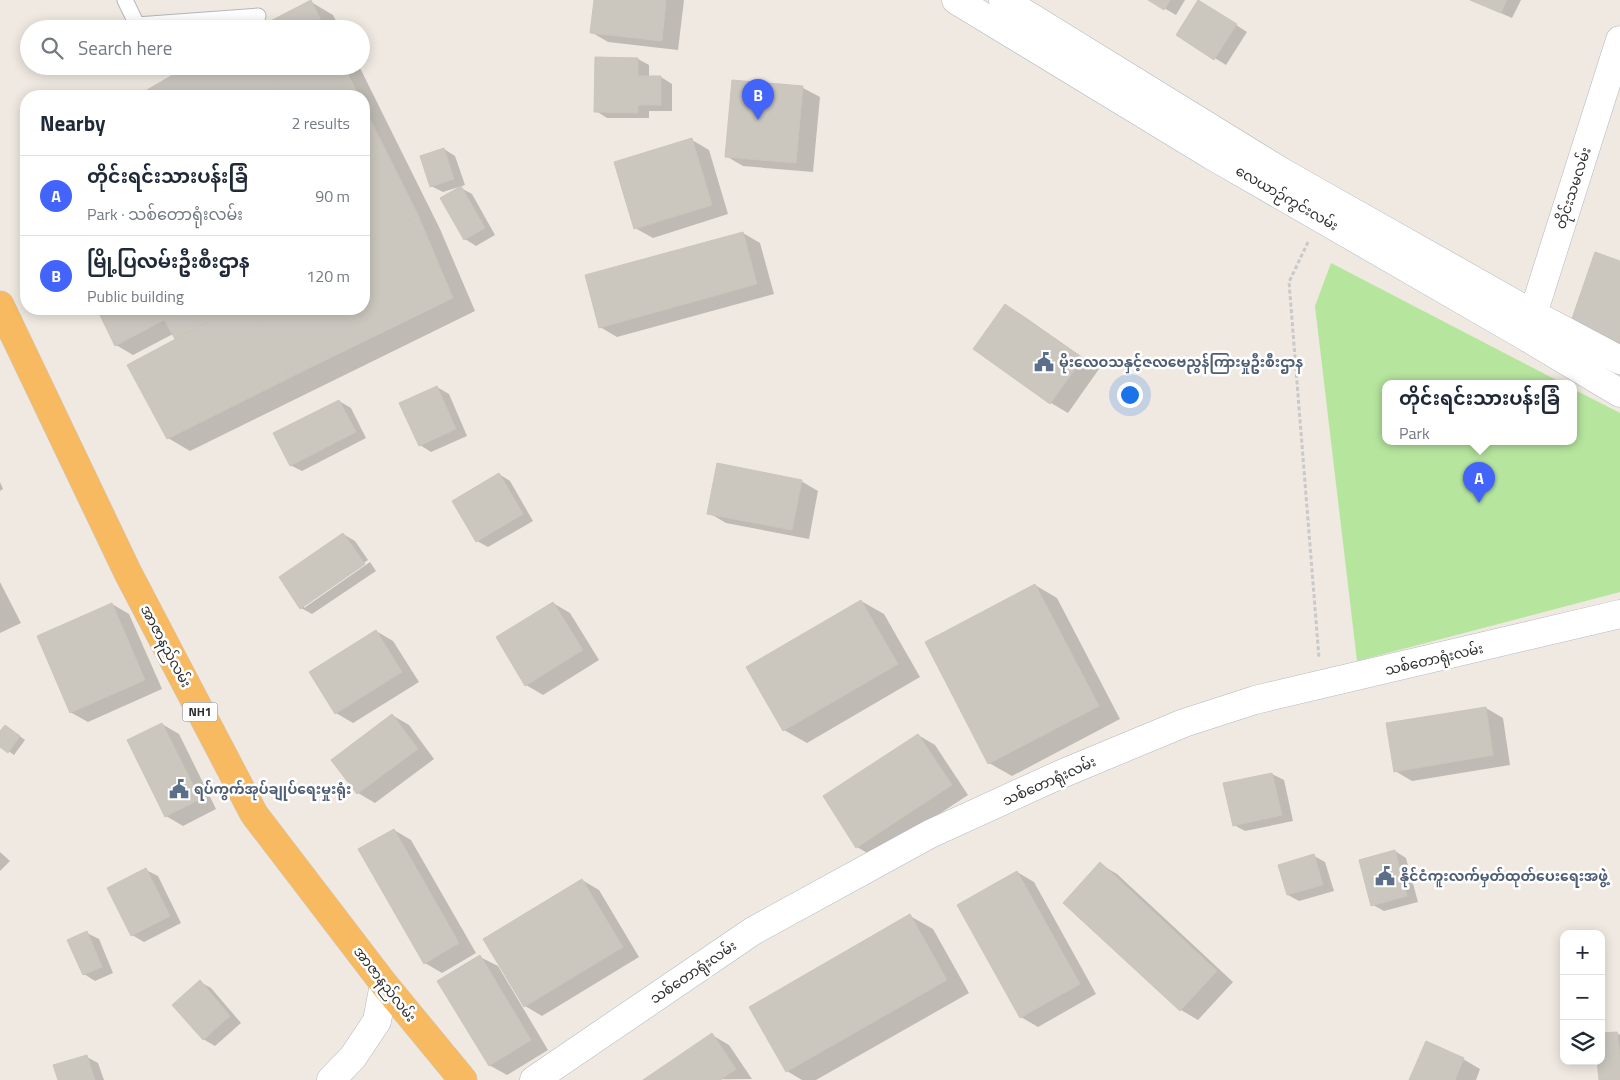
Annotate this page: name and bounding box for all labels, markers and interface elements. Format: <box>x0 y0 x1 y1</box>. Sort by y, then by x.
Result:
search box <box>20 20 370 75</box>
text: Search here <box>78 33 172 62</box>
icon: search <box>38 34 66 62</box>
pin: B <box>742 79 774 120</box>
text: Nearby <box>40 107 105 139</box>
text: 2 results <box>291 111 350 135</box>
street label: တိုင်းသမလမ်း <box>1549 144 1598 232</box>
street label: လေယာဉ်ကွင်းလမ်း <box>1231 160 1343 237</box>
text: တိုင်းရင်းသားပန်းခြံ <box>87 161 248 190</box>
text: A <box>51 184 61 208</box>
text: 90 m <box>315 184 350 208</box>
text: Park · သစ်တောရုံးလမ်း <box>87 202 243 226</box>
text: မြို့ပြလမ်းဦးစီးဌာန <box>87 246 250 275</box>
text: B <box>51 264 61 288</box>
text: 120 m <box>306 264 350 288</box>
text: Public building <box>87 284 184 308</box>
public building icon: မိုးလေဝသနှင့်ဇလဗေညွန်ကြားမှုဦးစီးဌာန <box>1033 351 1055 373</box>
place label: မိုးလေဝသနှင့်ဇလဗေညွန်ကြားမှုဦးစီးဌာန <box>1059 351 1303 374</box>
popup <box>1382 380 1577 445</box>
your location <box>1117 382 1143 408</box>
text: တိုင်းရင်းသားပန်းခြံ <box>1399 383 1560 412</box>
text: Park <box>1399 421 1430 445</box>
pin: A <box>1463 462 1495 503</box>
street label: အာဇာနည်လမ်း <box>134 601 197 692</box>
street label: သစ်တောရုံးလမ်း <box>1383 637 1486 682</box>
road number: NH1 <box>182 702 218 722</box>
street label: သစ်တောရုံးလမ်း <box>999 751 1100 812</box>
public building icon: ရပ်ကွက်အုပ်ချုပ်ရေးမှုးရုံး <box>168 778 190 800</box>
place label: ရပ်ကွက်အုပ်ချုပ်ရေးမှုးရုံး <box>194 778 351 801</box>
public building icon: နိုင်ငံကူးလက်မှတ်ထုတ်ပေးရေးအဖွဲ့ <box>1374 865 1396 887</box>
place label: နိုင်ငံကူးလက်မှတ်ထုတ်ပေးရေးအဖွဲ့ <box>1400 865 1610 888</box>
map controls <box>1560 930 1605 1065</box>
button: + <box>1560 930 1605 975</box>
street label: သစ်တောရုံးလမ်း <box>645 935 741 1010</box>
street label: အာဇာနည်လမ်း <box>348 941 422 1027</box>
button: − <box>1560 975 1605 1020</box>
button: layers <box>1560 1020 1605 1065</box>

